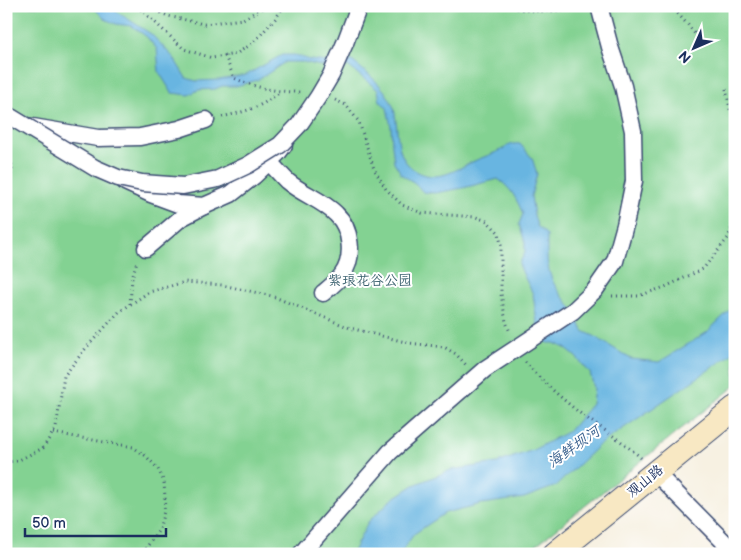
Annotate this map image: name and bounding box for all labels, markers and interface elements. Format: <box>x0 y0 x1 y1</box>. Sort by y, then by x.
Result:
north arrow <box>668 22 718 72</box>
text: N <box>675 47 695 67</box>
park label: 紫琅花谷公园 <box>328 272 412 289</box>
water label: 海鲜坝河 <box>544 420 606 472</box>
street label: 观山路 <box>623 461 667 501</box>
scale bar <box>25 505 166 537</box>
text: 50 m <box>32 514 66 533</box>

